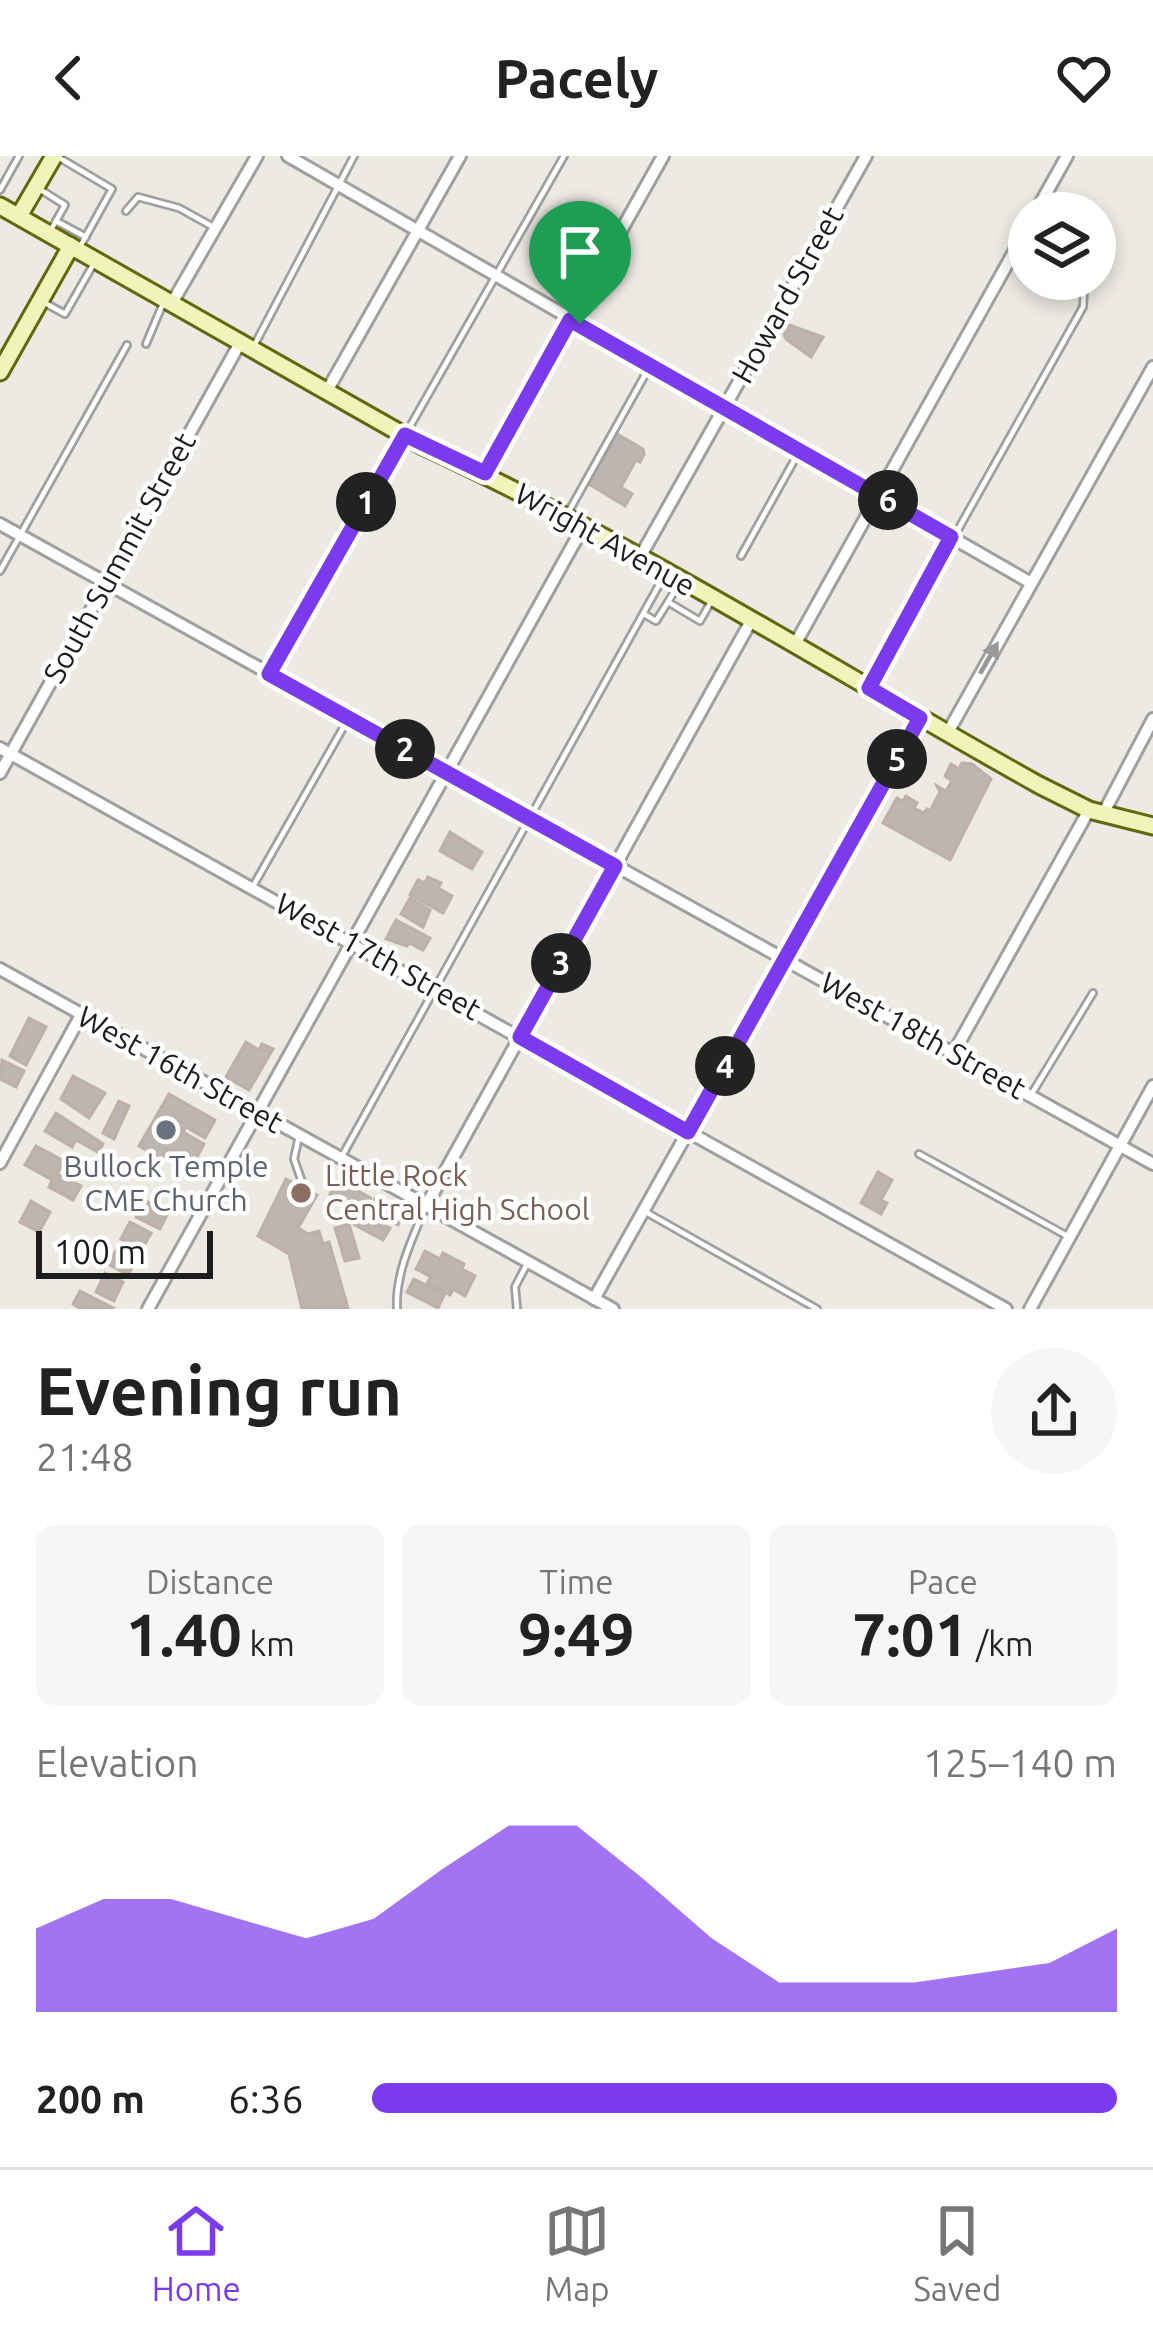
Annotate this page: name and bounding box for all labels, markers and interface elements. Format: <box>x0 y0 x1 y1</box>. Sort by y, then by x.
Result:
icon: back <box>36 45 102 111</box>
icon: heart <box>1051 45 1117 111</box>
text: Pacely <box>495 48 658 108</box>
map controls <box>1008 192 1116 300</box>
button: layers <box>1008 192 1116 300</box>
street label: Howard Street <box>725 200 850 389</box>
pin <box>529 201 631 324</box>
icon: arrive <box>547 219 613 285</box>
street label: South Summit Street <box>36 426 202 688</box>
pin: 6 <box>858 470 918 530</box>
pin: 1 <box>336 472 396 532</box>
street label: Wright Avenue <box>510 476 701 603</box>
text: 6 <box>879 481 897 518</box>
text: 1 <box>357 483 375 520</box>
one-way arrow <box>978 641 999 675</box>
pin: 2 <box>375 719 435 779</box>
pin: 5 <box>867 729 927 789</box>
text: 2 <box>396 730 414 767</box>
text: 5 <box>888 740 906 777</box>
street label: West 17th Street <box>270 886 487 1027</box>
pin: 3 <box>531 933 591 993</box>
text: 3 <box>552 944 570 981</box>
street label: West 18th Street <box>815 965 1032 1106</box>
street label: West 16th Street <box>72 999 289 1140</box>
pin: 4 <box>695 1036 755 1096</box>
text: 4 <box>716 1047 734 1084</box>
marker: Bullock Temple CME Church <box>153 1117 179 1143</box>
place label: Bullock Temple CME Church <box>63 1149 269 1217</box>
place label: Little Rock Central High School <box>325 1158 590 1226</box>
marker: Little Rock Central High School <box>288 1180 314 1206</box>
scale bar <box>36 1225 213 1278</box>
text: 100 m <box>54 1233 146 1270</box>
button: share <box>991 1348 1117 1474</box>
text: Evening run <box>36 1353 402 1427</box>
text: 21:48 <box>36 1435 134 1478</box>
text: Distance <box>146 1563 274 1600</box>
text: Time <box>540 1563 613 1600</box>
text: Pace <box>908 1563 978 1600</box>
text: 1.40 <box>126 1600 242 1667</box>
text: 9:49 <box>518 1600 635 1667</box>
text: 7:01 <box>852 1600 969 1667</box>
text: km <box>242 1625 295 1662</box>
text: /km <box>969 1625 1033 1662</box>
text: Elevation <box>36 1741 199 1784</box>
text: 125–140 m <box>923 1741 1117 1784</box>
text: 200 m <box>36 2077 145 2120</box>
text: 6:36 <box>228 2077 304 2120</box>
tab: Home <box>152 2198 241 2307</box>
tab: Map <box>544 2198 610 2307</box>
tab: Saved <box>913 2198 1001 2307</box>

